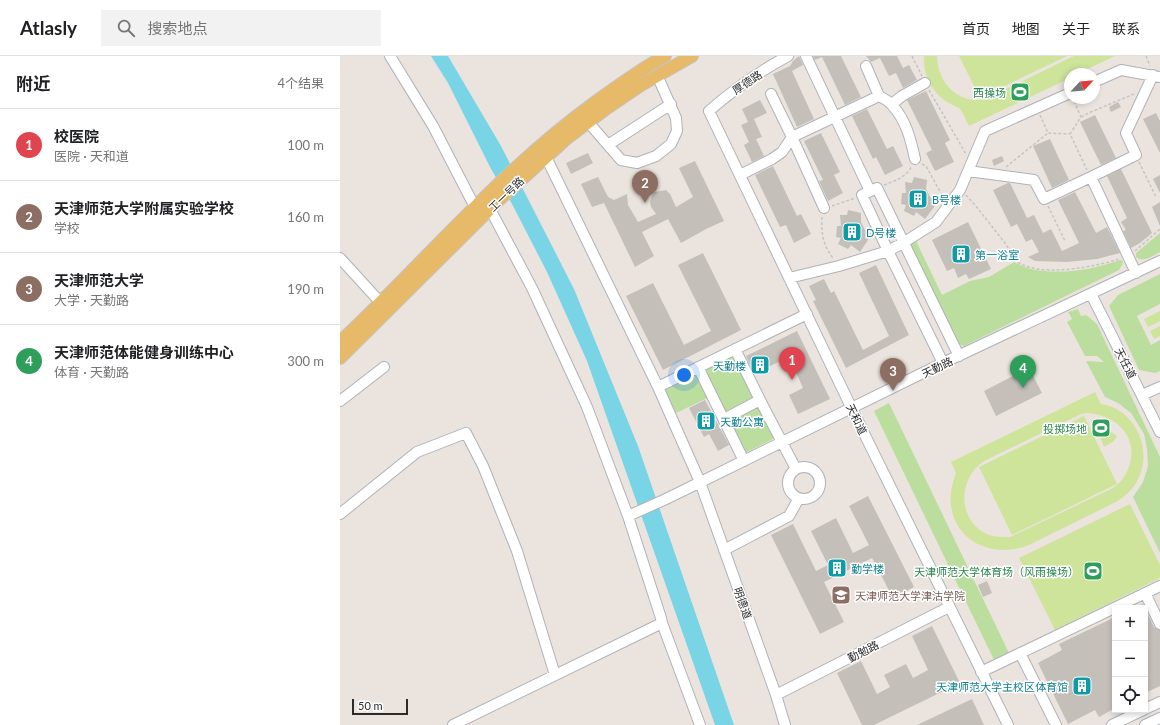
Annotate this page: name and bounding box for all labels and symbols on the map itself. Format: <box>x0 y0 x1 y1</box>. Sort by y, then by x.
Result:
street label: 厚德路 <box>730 67 764 97</box>
north arrow <box>1064 68 1100 104</box>
sports icon: 西操场 <box>1009 81 1031 103</box>
place label: 西操场 <box>973 86 1006 99</box>
pin: 2 <box>632 170 658 203</box>
street label: 工一号路 <box>486 174 526 214</box>
building icon: B号楼 <box>907 188 929 210</box>
place label: B号楼 <box>932 193 961 206</box>
building icon: D号楼 <box>841 221 863 243</box>
place label: D号楼 <box>866 226 896 239</box>
building icon: 第一浴室 <box>950 243 972 265</box>
place label: 第一浴室 <box>975 248 1019 261</box>
street label: 天任道 <box>1113 345 1139 381</box>
pin: 1 <box>779 347 805 380</box>
building icon: 天勤楼 <box>749 354 771 376</box>
street label: 天勤路 <box>919 354 955 380</box>
pin: 4 <box>1010 355 1036 388</box>
pin: 3 <box>880 358 906 391</box>
place label: 天勤楼 <box>713 359 746 372</box>
your location <box>674 365 694 385</box>
street label: 天和道 <box>844 401 870 437</box>
building icon: 天勤公寓 <box>695 410 717 432</box>
place label: 天勤公寓 <box>720 415 764 428</box>
sports icon: 投掷场地 <box>1090 417 1112 439</box>
place label: 投掷场地 <box>1043 422 1087 435</box>
building icon: 勤学楼 <box>826 557 848 579</box>
sports icon: 天津师范大学体育场（风雨操场） <box>1082 560 1104 582</box>
place label: 勤学楼 <box>851 562 884 575</box>
place label: 天津师范大学体育场（风雨操场） <box>914 565 1079 578</box>
school or university icon: 天津师范大学津沽学院 <box>830 584 852 606</box>
street label: 明德道 <box>731 585 755 621</box>
place label: 天津师范大学津沽学院 <box>855 589 965 602</box>
street label: 勤勉路 <box>845 638 881 664</box>
building icon: 天津师范大学主校区体育馆 <box>1071 675 1093 697</box>
place label: 天津师范大学主校区体育馆 <box>936 680 1068 693</box>
scale bar <box>352 697 408 716</box>

